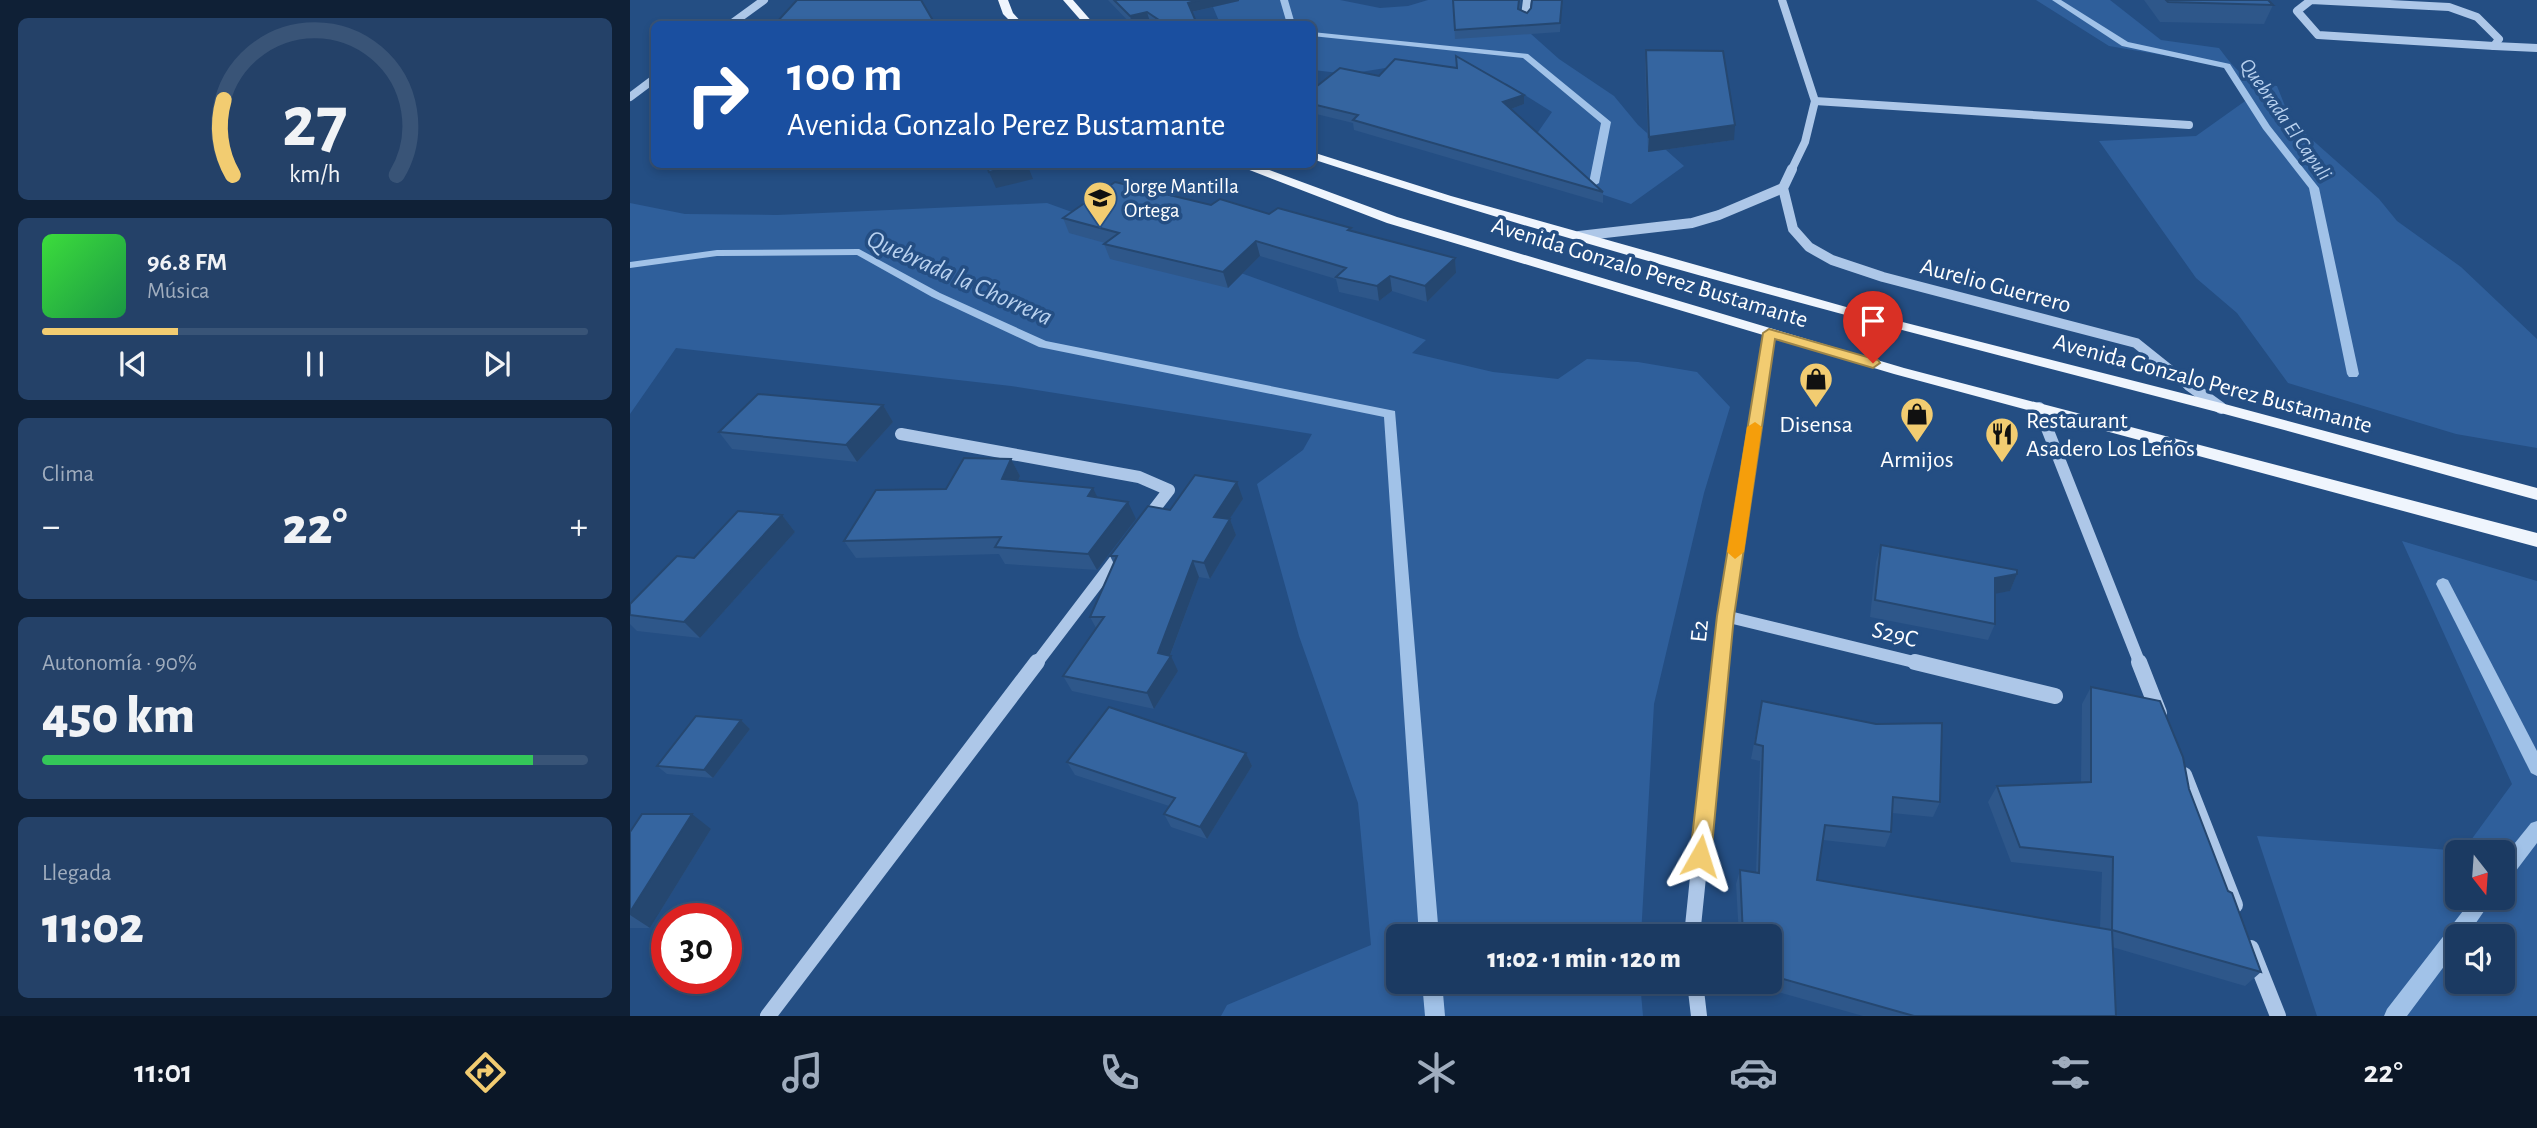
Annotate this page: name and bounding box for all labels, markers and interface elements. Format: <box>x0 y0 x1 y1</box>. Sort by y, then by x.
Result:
icon: right <box>672 49 763 140</box>
text: 100 m <box>787 51 903 100</box>
water label: Quebrada El Capuli <box>2235 54 2336 185</box>
text: 27 <box>282 87 348 160</box>
text: Avenida Gonzalo Perez Bustamante <box>787 109 1226 141</box>
text: km/h <box>289 162 341 187</box>
place label: Jorge Mantilla Ortega <box>1124 176 1239 221</box>
school or university icon: Jorge Mantilla Ortega <box>1081 179 1119 228</box>
street label: Avenida Gonzalo Perez Bustamante <box>1489 213 1811 333</box>
water label: Quebrada la Chorrera <box>863 225 1056 330</box>
text: 96.8 FM <box>147 249 227 275</box>
street label: Aurelio Guerrero <box>1918 254 2074 318</box>
text: Música <box>147 280 210 303</box>
pin <box>1843 291 1903 363</box>
icon: arrive <box>1854 302 1892 340</box>
street label: Avenida Gonzalo Perez Bustamante <box>2051 330 2375 438</box>
icon: previous <box>114 345 152 383</box>
icon: pause <box>296 345 334 383</box>
icon: next <box>478 345 516 383</box>
shop icon: Disensa <box>1797 360 1835 409</box>
shop icon: Armijos <box>1898 395 1936 444</box>
place label: Restaurant Asadero Los Leños <box>2026 409 2195 461</box>
place label: Disensa <box>1779 413 1853 437</box>
restaurant icon: Restaurant Asadero Los Leños <box>1983 415 2021 464</box>
place label: Armijos <box>1880 448 1954 472</box>
text: Clima <box>42 463 94 486</box>
text: 22° <box>282 501 348 553</box>
text: − <box>42 508 60 546</box>
text: + <box>570 508 588 546</box>
street label: S29C <box>1870 618 1920 652</box>
street label: E2 <box>1687 619 1713 644</box>
text: Autonomía · 90% <box>42 652 197 675</box>
text: 450 km <box>42 690 195 742</box>
position arrow <box>1663 819 1737 893</box>
north arrow <box>2445 840 2515 910</box>
map controls <box>2445 840 2515 994</box>
text: Llegada <box>42 862 112 885</box>
text: 11:02 <box>42 900 144 952</box>
speed limit sign: 30 <box>651 903 742 994</box>
button: sound <box>2445 924 2515 994</box>
text: 11:02 · 1 min · 120 m <box>1487 946 1681 972</box>
icon: directions <box>461 1048 510 1097</box>
icon: music <box>778 1048 827 1097</box>
icon: phone <box>1095 1048 1144 1097</box>
icon: climate <box>1412 1048 1461 1097</box>
icon: car <box>1729 1048 1778 1097</box>
icon: filters <box>2046 1048 2095 1097</box>
text: 11:01 <box>134 1056 193 1088</box>
text: 22° <box>2363 1056 2403 1088</box>

